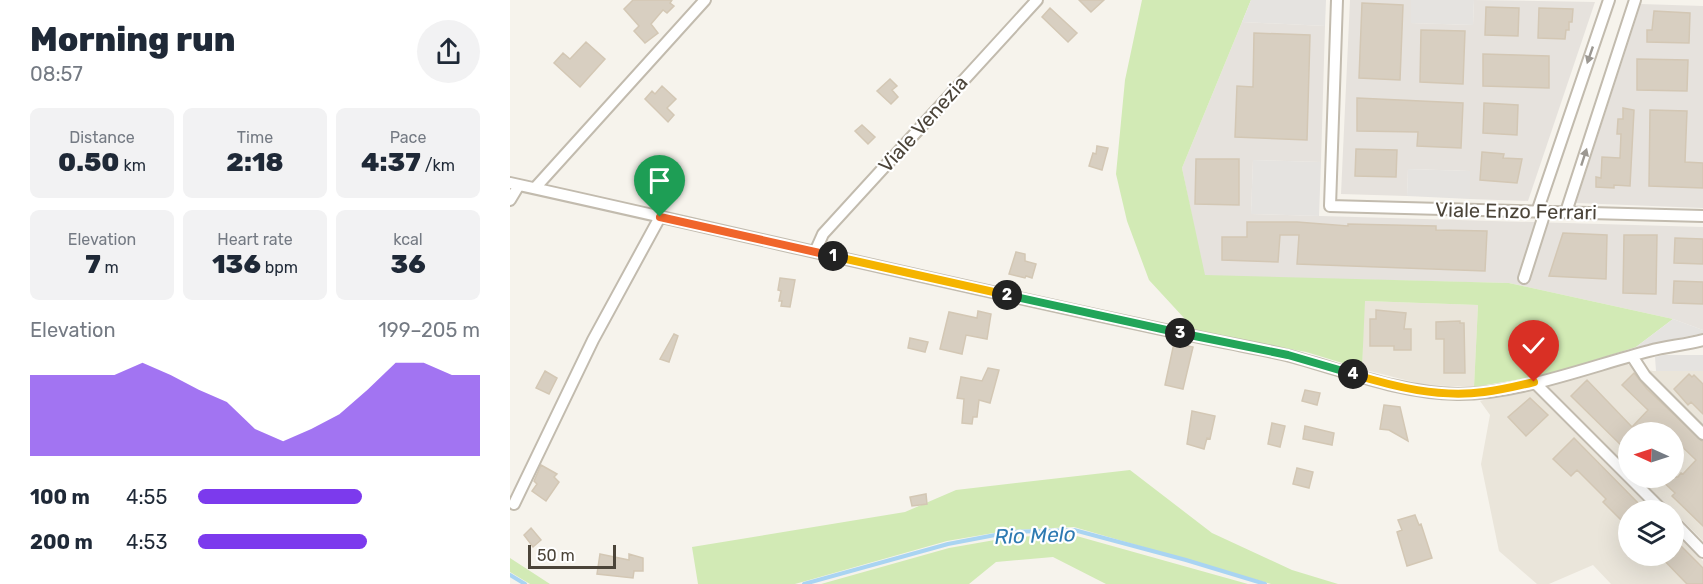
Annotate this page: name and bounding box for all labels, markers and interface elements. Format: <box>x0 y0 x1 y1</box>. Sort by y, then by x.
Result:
text: Morning run <box>30 20 235 59</box>
button: share <box>417 20 480 83</box>
one-way arrow <box>1585 46 1595 64</box>
text: 08:57 <box>30 62 83 86</box>
street label: Viale Venezia <box>873 71 973 177</box>
text: Distance <box>69 128 135 147</box>
text: Time <box>237 128 273 147</box>
text: Pace <box>390 128 426 147</box>
text: 0.50 <box>58 147 119 178</box>
text: 2:18 <box>226 147 284 178</box>
text: 4:37 <box>361 147 421 178</box>
one-way arrow <box>1580 148 1589 166</box>
pin <box>634 155 685 217</box>
text: km <box>119 156 146 175</box>
text: /km <box>421 156 455 175</box>
icon: arrive <box>643 164 676 197</box>
street label: Viale Enzo Ferrari <box>1435 198 1597 224</box>
text: Elevation <box>68 230 136 249</box>
text: Heart rate <box>217 230 293 249</box>
text: kcal <box>393 230 423 249</box>
pin: 1 <box>818 241 848 271</box>
text: 1 <box>829 246 837 265</box>
text: 7 <box>85 249 101 280</box>
text: 136 <box>212 249 261 280</box>
text: 36 <box>390 249 426 280</box>
text: m <box>101 258 119 277</box>
text: bpm <box>261 258 298 277</box>
pin: 2 <box>992 280 1022 310</box>
text: 2 <box>1002 285 1012 304</box>
text: Elevation <box>30 318 116 342</box>
text: 199–205 m <box>378 318 480 342</box>
pin: 3 <box>1165 318 1195 348</box>
pin <box>1508 320 1559 382</box>
text: 3 <box>1175 323 1185 342</box>
icon: check <box>1517 329 1550 362</box>
pin: 4 <box>1338 359 1368 389</box>
text: 4 <box>1348 364 1358 383</box>
north arrow <box>1618 422 1684 488</box>
map controls <box>1618 422 1684 566</box>
text: 100 m <box>30 485 90 509</box>
text: 4:55 <box>126 485 167 509</box>
button: layers <box>1618 500 1684 566</box>
water label: Rio Melo <box>994 521 1076 549</box>
text: 200 m <box>30 530 93 554</box>
text: 4:53 <box>126 530 167 554</box>
scale bar <box>528 542 616 570</box>
text: 50 m <box>537 546 575 565</box>

